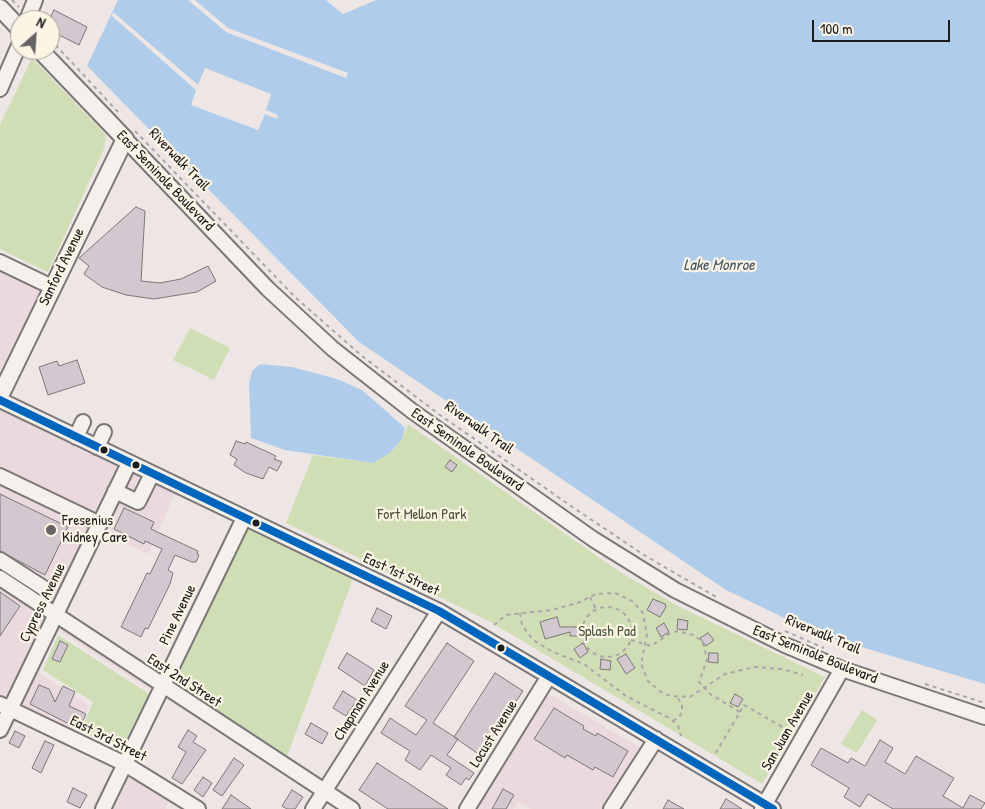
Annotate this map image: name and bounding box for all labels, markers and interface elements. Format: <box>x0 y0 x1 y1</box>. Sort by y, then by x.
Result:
north arrow <box>10 10 60 60</box>
scale bar <box>815 10 952 42</box>
text: N <box>34 12 49 32</box>
text: 100 m <box>820 18 853 39</box>
street label: Riverwalk Trail <box>145 125 213 195</box>
street label: East Seminole Boulevard <box>112 127 218 235</box>
street label: Sanford Avenue <box>35 225 89 309</box>
water label: Lake Monroe <box>683 256 755 276</box>
street label: Riverwalk Trail <box>441 398 517 458</box>
street label: East Seminole Boulevard <box>408 405 526 495</box>
unlabelled marker <box>99 445 109 455</box>
unlabelled marker <box>131 460 141 470</box>
park label: Fort Mellon Park <box>378 506 466 524</box>
place label: Fresenius Kidney Care <box>62 512 127 547</box>
unlabelled marker <box>251 518 261 528</box>
marker: Fresenius Kidney Care <box>44 523 58 537</box>
street label: East 1st Street <box>360 550 442 600</box>
street label: Cypress Avenue <box>16 561 70 645</box>
street label: Pine Avenue <box>156 582 200 648</box>
street label: Riverwalk Trail <box>782 611 864 659</box>
street label: East Seminole Boulevard <box>750 622 880 688</box>
park label: Splash Pad <box>578 623 636 641</box>
unlabelled marker <box>496 643 506 653</box>
street label: East 2nd Street <box>143 650 225 712</box>
street label: Chapman Avenue <box>330 658 394 744</box>
street label: San Juan Avenue <box>758 688 818 774</box>
street label: Locust Avenue <box>466 697 522 771</box>
street label: East 3rd Street <box>67 712 149 766</box>

